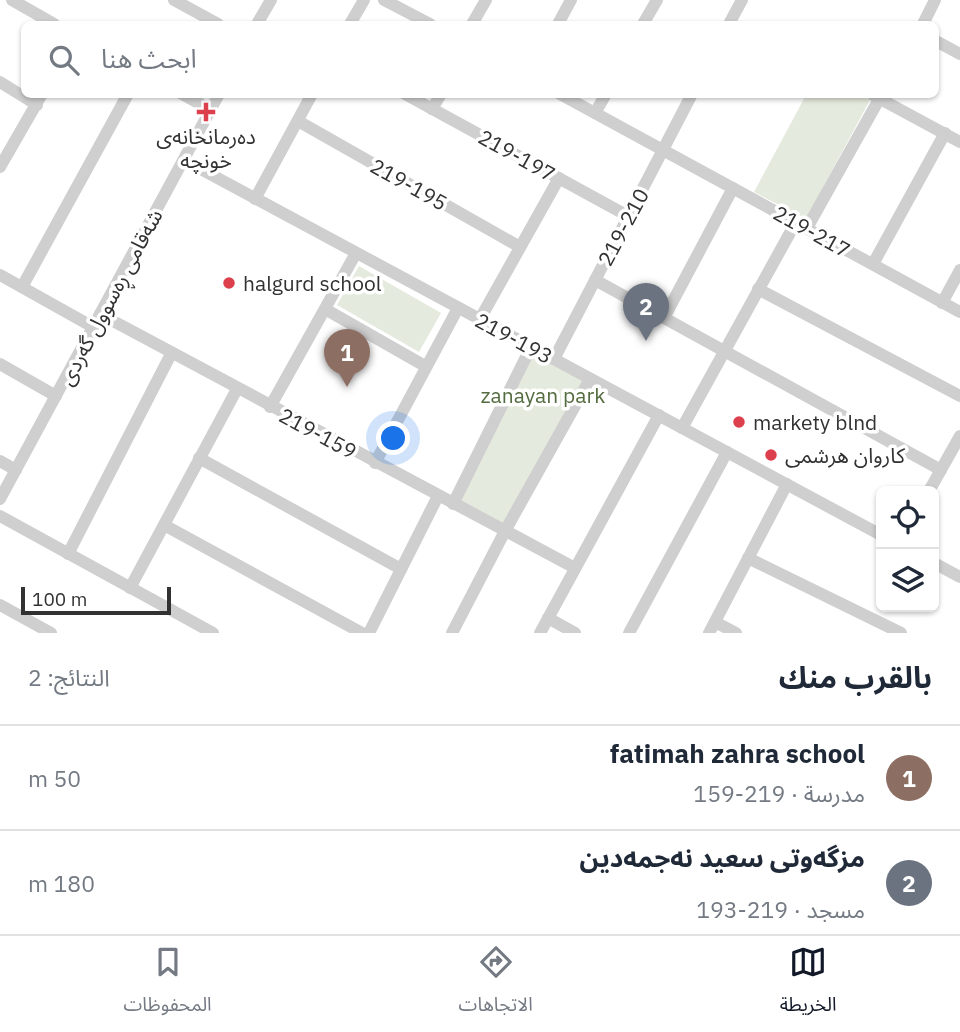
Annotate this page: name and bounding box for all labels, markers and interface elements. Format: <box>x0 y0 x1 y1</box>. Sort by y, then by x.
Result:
search box <box>21 21 939 98</box>
icon: search <box>45 41 83 79</box>
text: ابحث هنا <box>101 41 197 75</box>
marker: دەرمانخانەی خونچە <box>198 104 214 120</box>
place label: دەرمانخانەی خونچە <box>156 122 256 174</box>
street label: 219-197 <box>473 122 561 188</box>
street label: 219-195 <box>365 151 453 217</box>
street label: 219-210 <box>591 183 655 271</box>
street label: 219-217 <box>768 198 856 264</box>
street label: شەقامی ڕەسوول گەردی <box>52 204 172 392</box>
place label: halgurd school <box>243 269 382 297</box>
marker: halgurd school <box>221 275 237 291</box>
pin: 2 <box>623 283 669 341</box>
street label: 219-193 <box>470 306 558 370</box>
pin: 1 <box>324 329 370 387</box>
park label: zanayan park <box>481 381 605 409</box>
street label: 219-159 <box>274 401 362 465</box>
place label: markety blnd <box>753 408 877 436</box>
marker: markety blnd <box>731 414 747 430</box>
your location <box>376 421 410 455</box>
place label: كاروان هرشمی <box>785 441 905 469</box>
marker: كاروان هرشمی <box>763 447 779 463</box>
map controls <box>876 486 939 612</box>
button: locate <box>876 486 939 549</box>
button: layers <box>876 549 939 612</box>
scale bar <box>21 584 172 616</box>
text: 100 m <box>32 587 87 611</box>
text: بالقرب منك <box>779 657 932 696</box>
text: النتائج: 2 <box>28 662 110 692</box>
text: fatimah zahra school <box>610 736 865 770</box>
text: 50 m <box>28 763 81 793</box>
text: 1 <box>902 763 916 793</box>
text: مدرسة · 219-159 <box>693 778 865 808</box>
text: مزگەوتی سعید نەجمەدین <box>580 840 865 874</box>
text: 180 m <box>28 868 95 898</box>
text: 2 <box>902 868 916 898</box>
text: مسجد · 219-193 <box>696 894 865 924</box>
tab: المحفوظات <box>123 943 212 1025</box>
tab: الاتجاهات <box>459 943 533 1025</box>
tab: الخريطة <box>780 943 837 1025</box>

